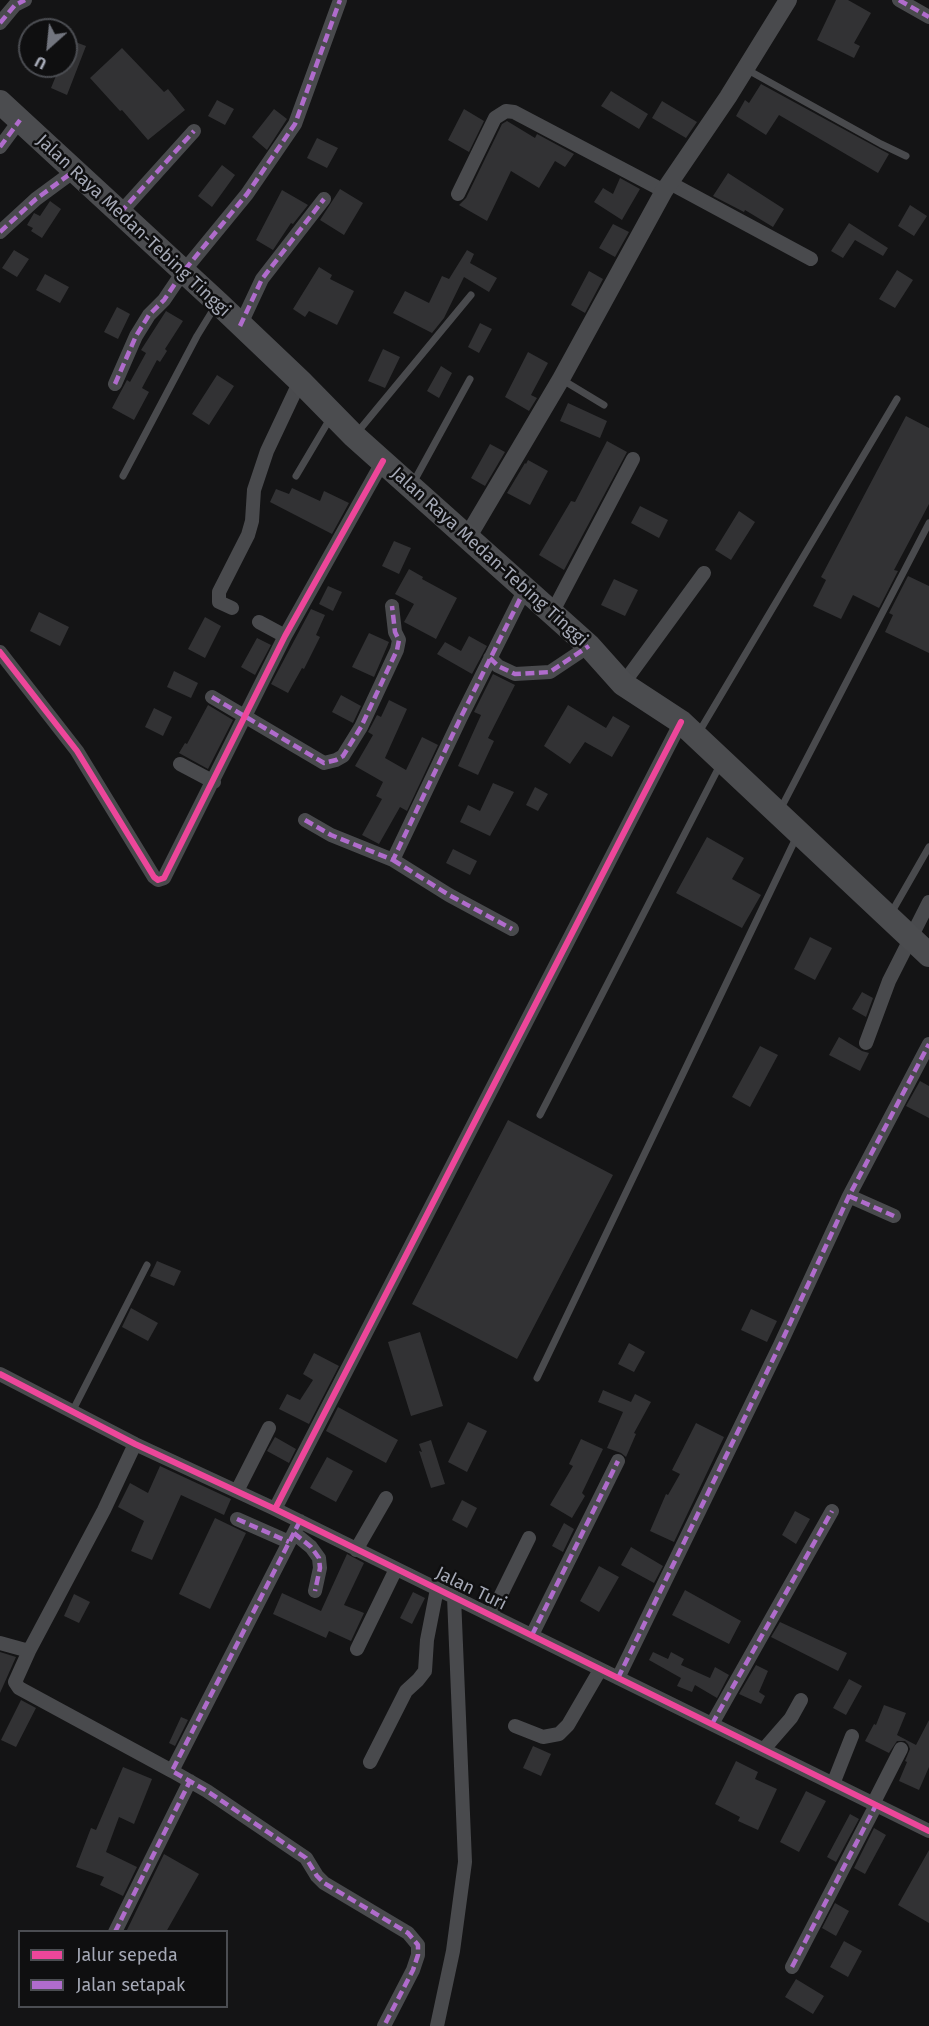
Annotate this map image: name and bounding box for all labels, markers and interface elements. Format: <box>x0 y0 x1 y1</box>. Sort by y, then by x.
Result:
north arrow <box>18 18 78 78</box>
text: U <box>32 52 49 74</box>
street label: Jalan Raya Medan-Tebing Tinggi <box>32 130 234 322</box>
street label: Jalan Raya Medan-Tebing Tinggi <box>386 463 592 651</box>
street label: Jalan Turi <box>432 1563 510 1615</box>
legend <box>18 1930 228 2008</box>
text: Jalur sepeda <box>76 1944 178 1966</box>
text: Jalan setapak <box>76 1974 185 1996</box>

